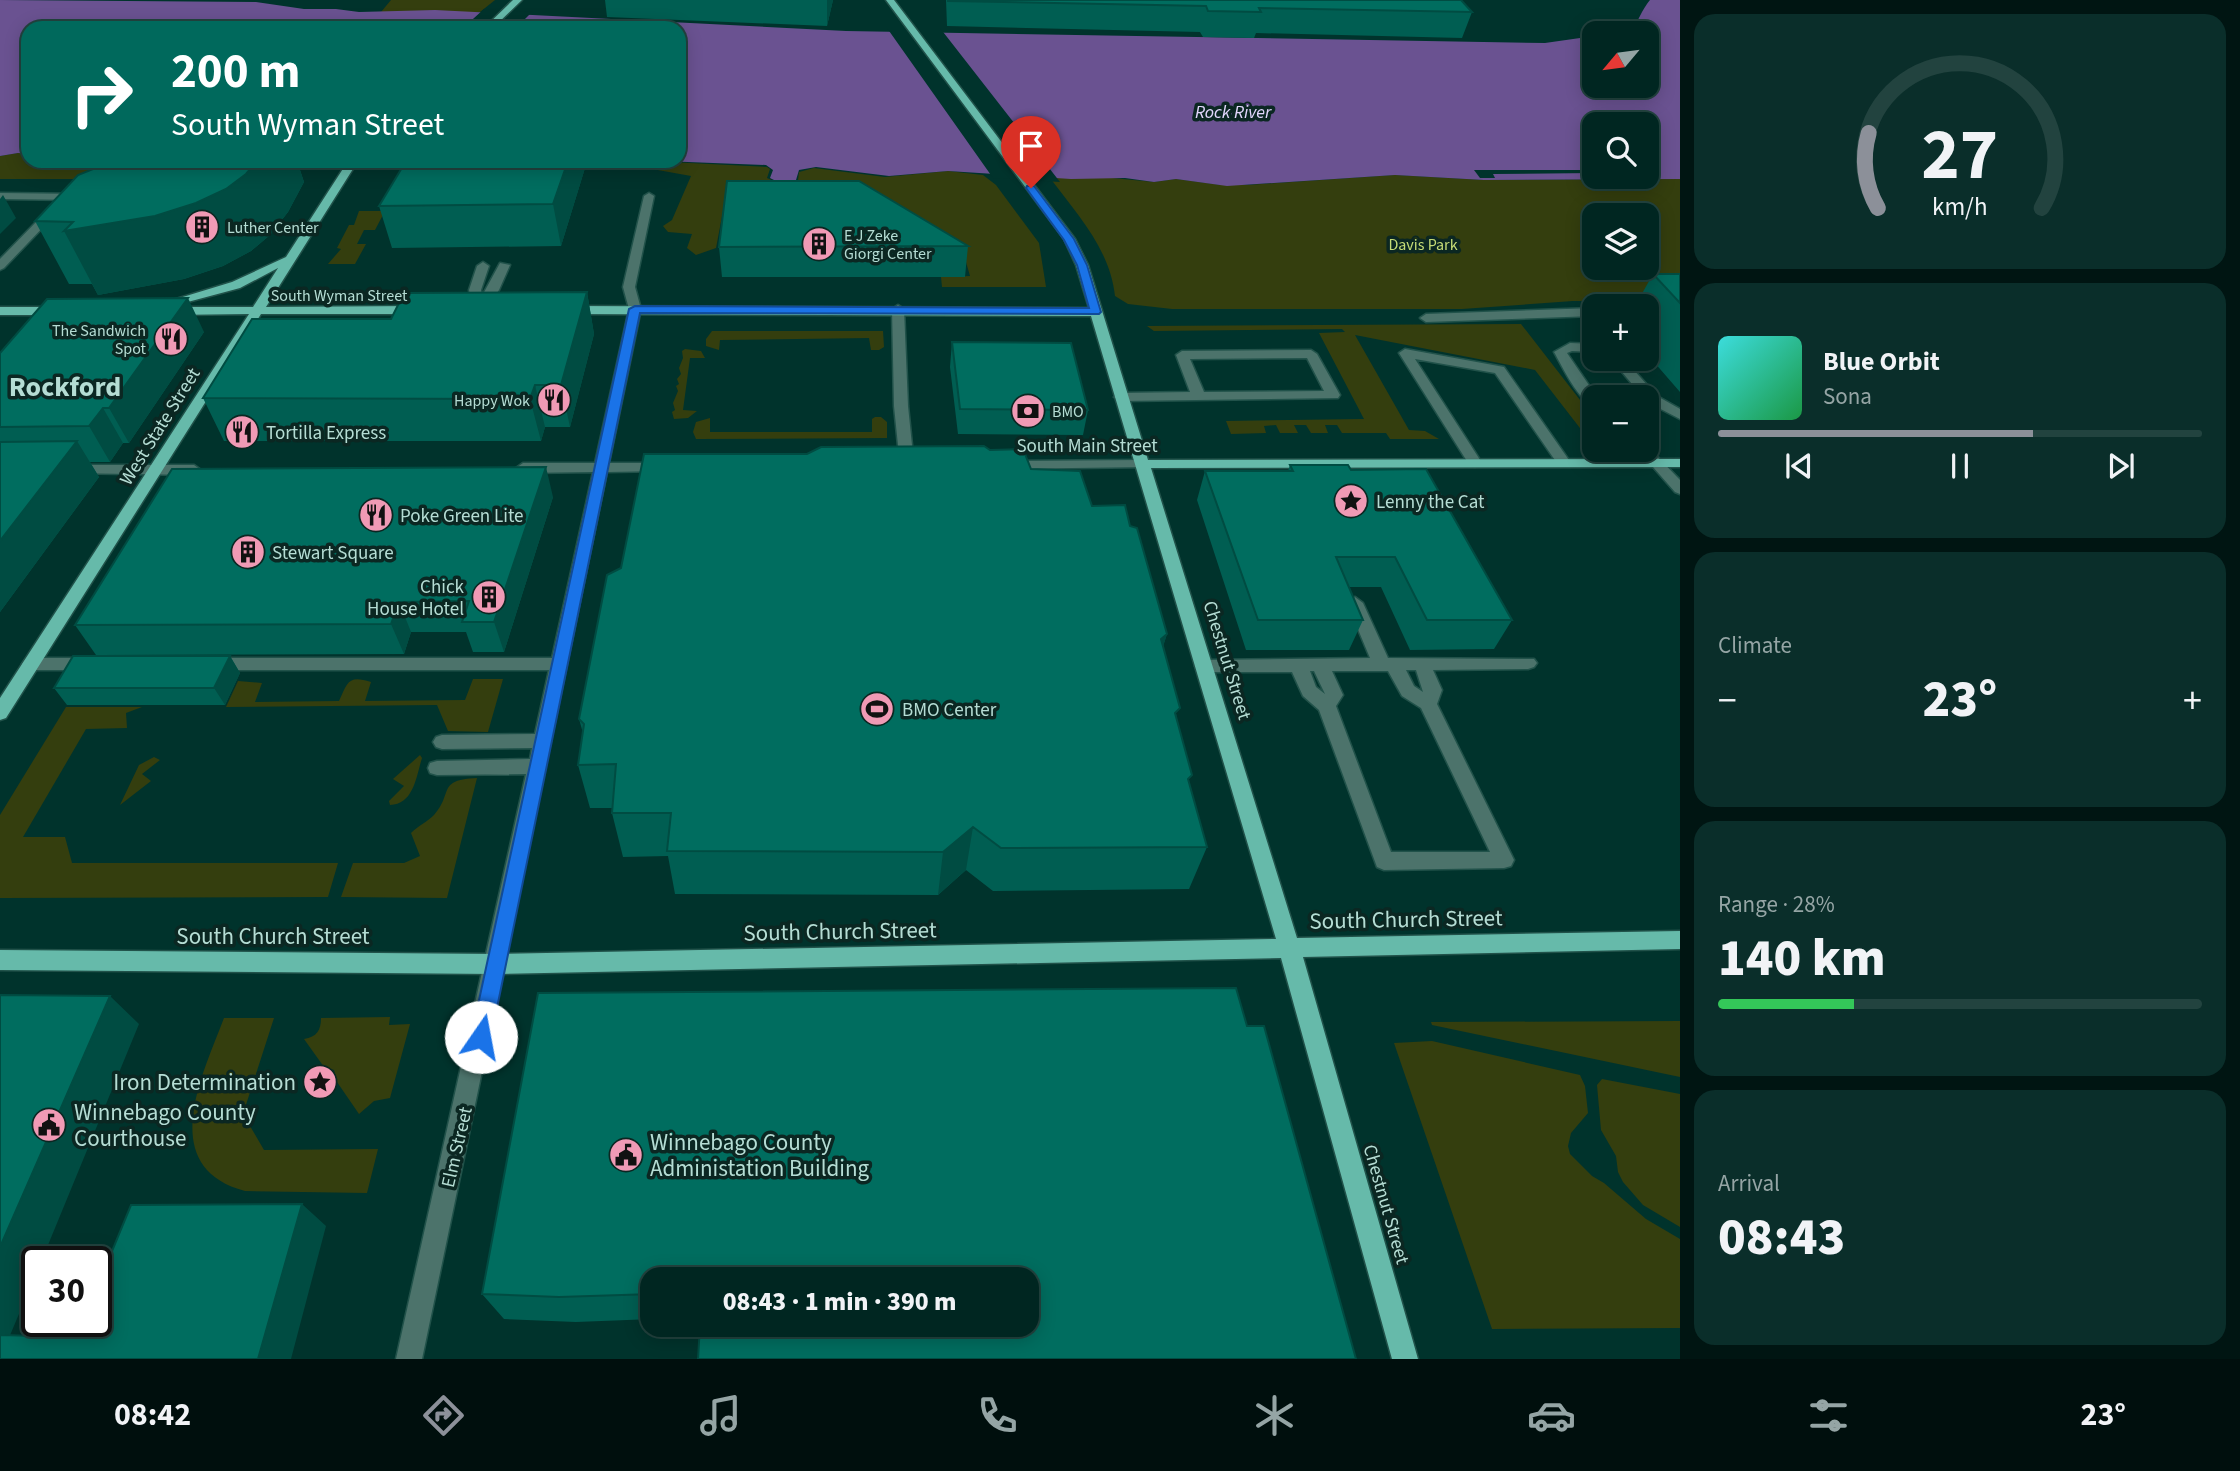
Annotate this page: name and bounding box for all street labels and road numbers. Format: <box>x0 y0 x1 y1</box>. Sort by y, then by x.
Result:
street label: South Wyman Street <box>271 285 408 307</box>
street label: West State Street <box>113 362 208 491</box>
street label: South Main Street <box>1016 433 1158 460</box>
street label: Chestnut Street <box>1196 598 1258 724</box>
street label: South Church Street <box>1309 901 1503 938</box>
street label: South Church Street <box>743 913 937 950</box>
street label: South Church Street <box>176 920 370 953</box>
street label: Elm Street <box>435 1104 480 1190</box>
street label: Chestnut Street <box>1356 1141 1416 1268</box>

